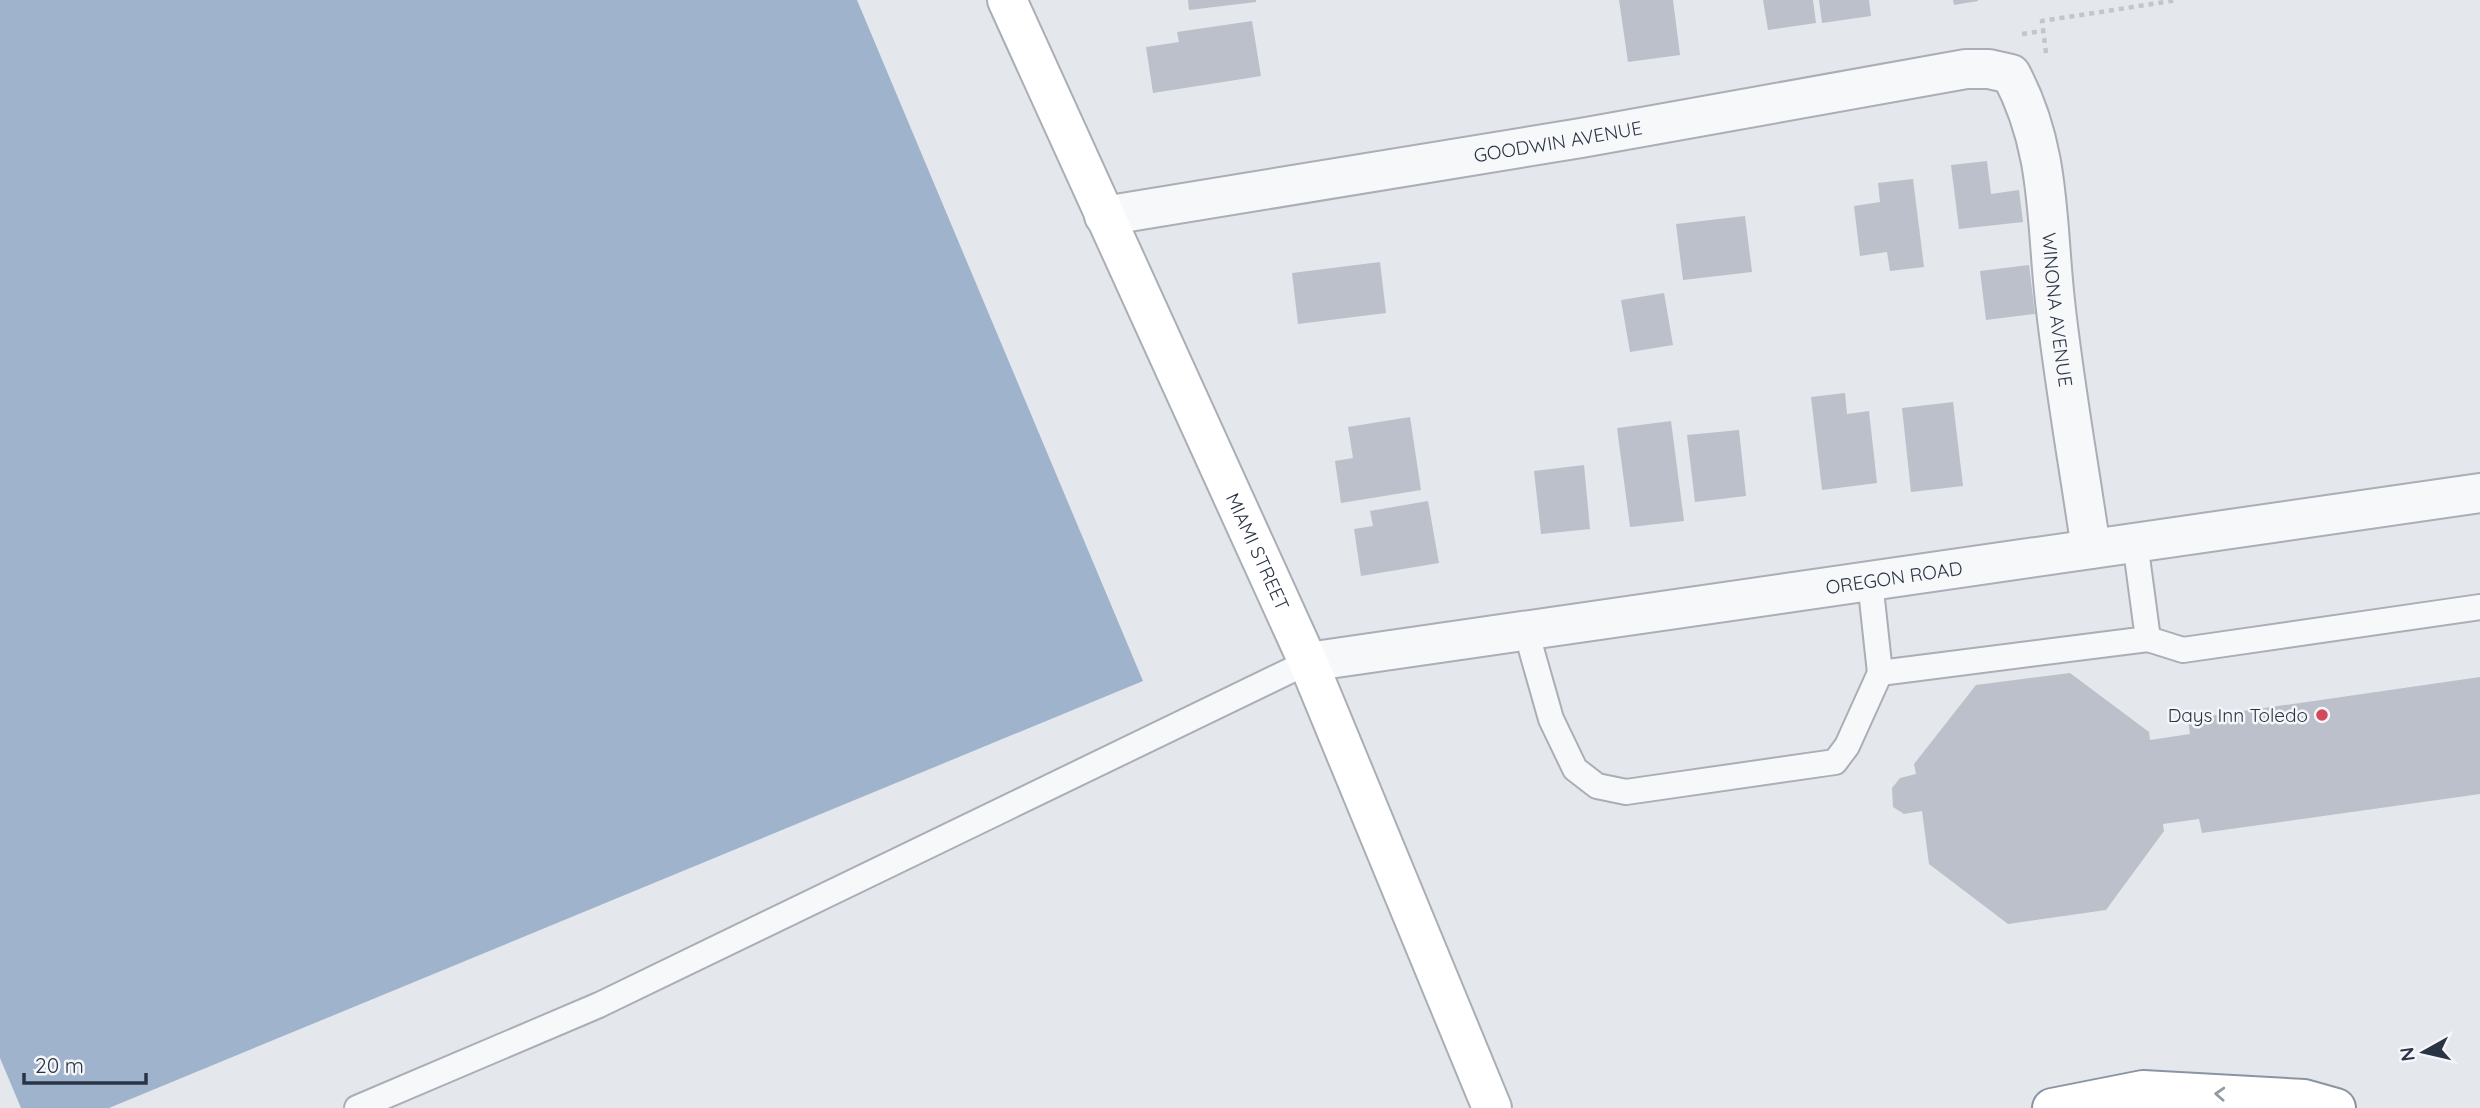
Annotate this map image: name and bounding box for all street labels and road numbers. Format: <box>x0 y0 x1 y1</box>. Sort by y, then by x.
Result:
street label: GOODWIN AVENUE <box>1472 115 1644 167</box>
street label: WINONA AVENUE <box>2037 232 2078 388</box>
street label: MIAMI STREET <box>1221 489 1295 614</box>
street label: OREGON ROAD <box>1824 556 1964 599</box>

